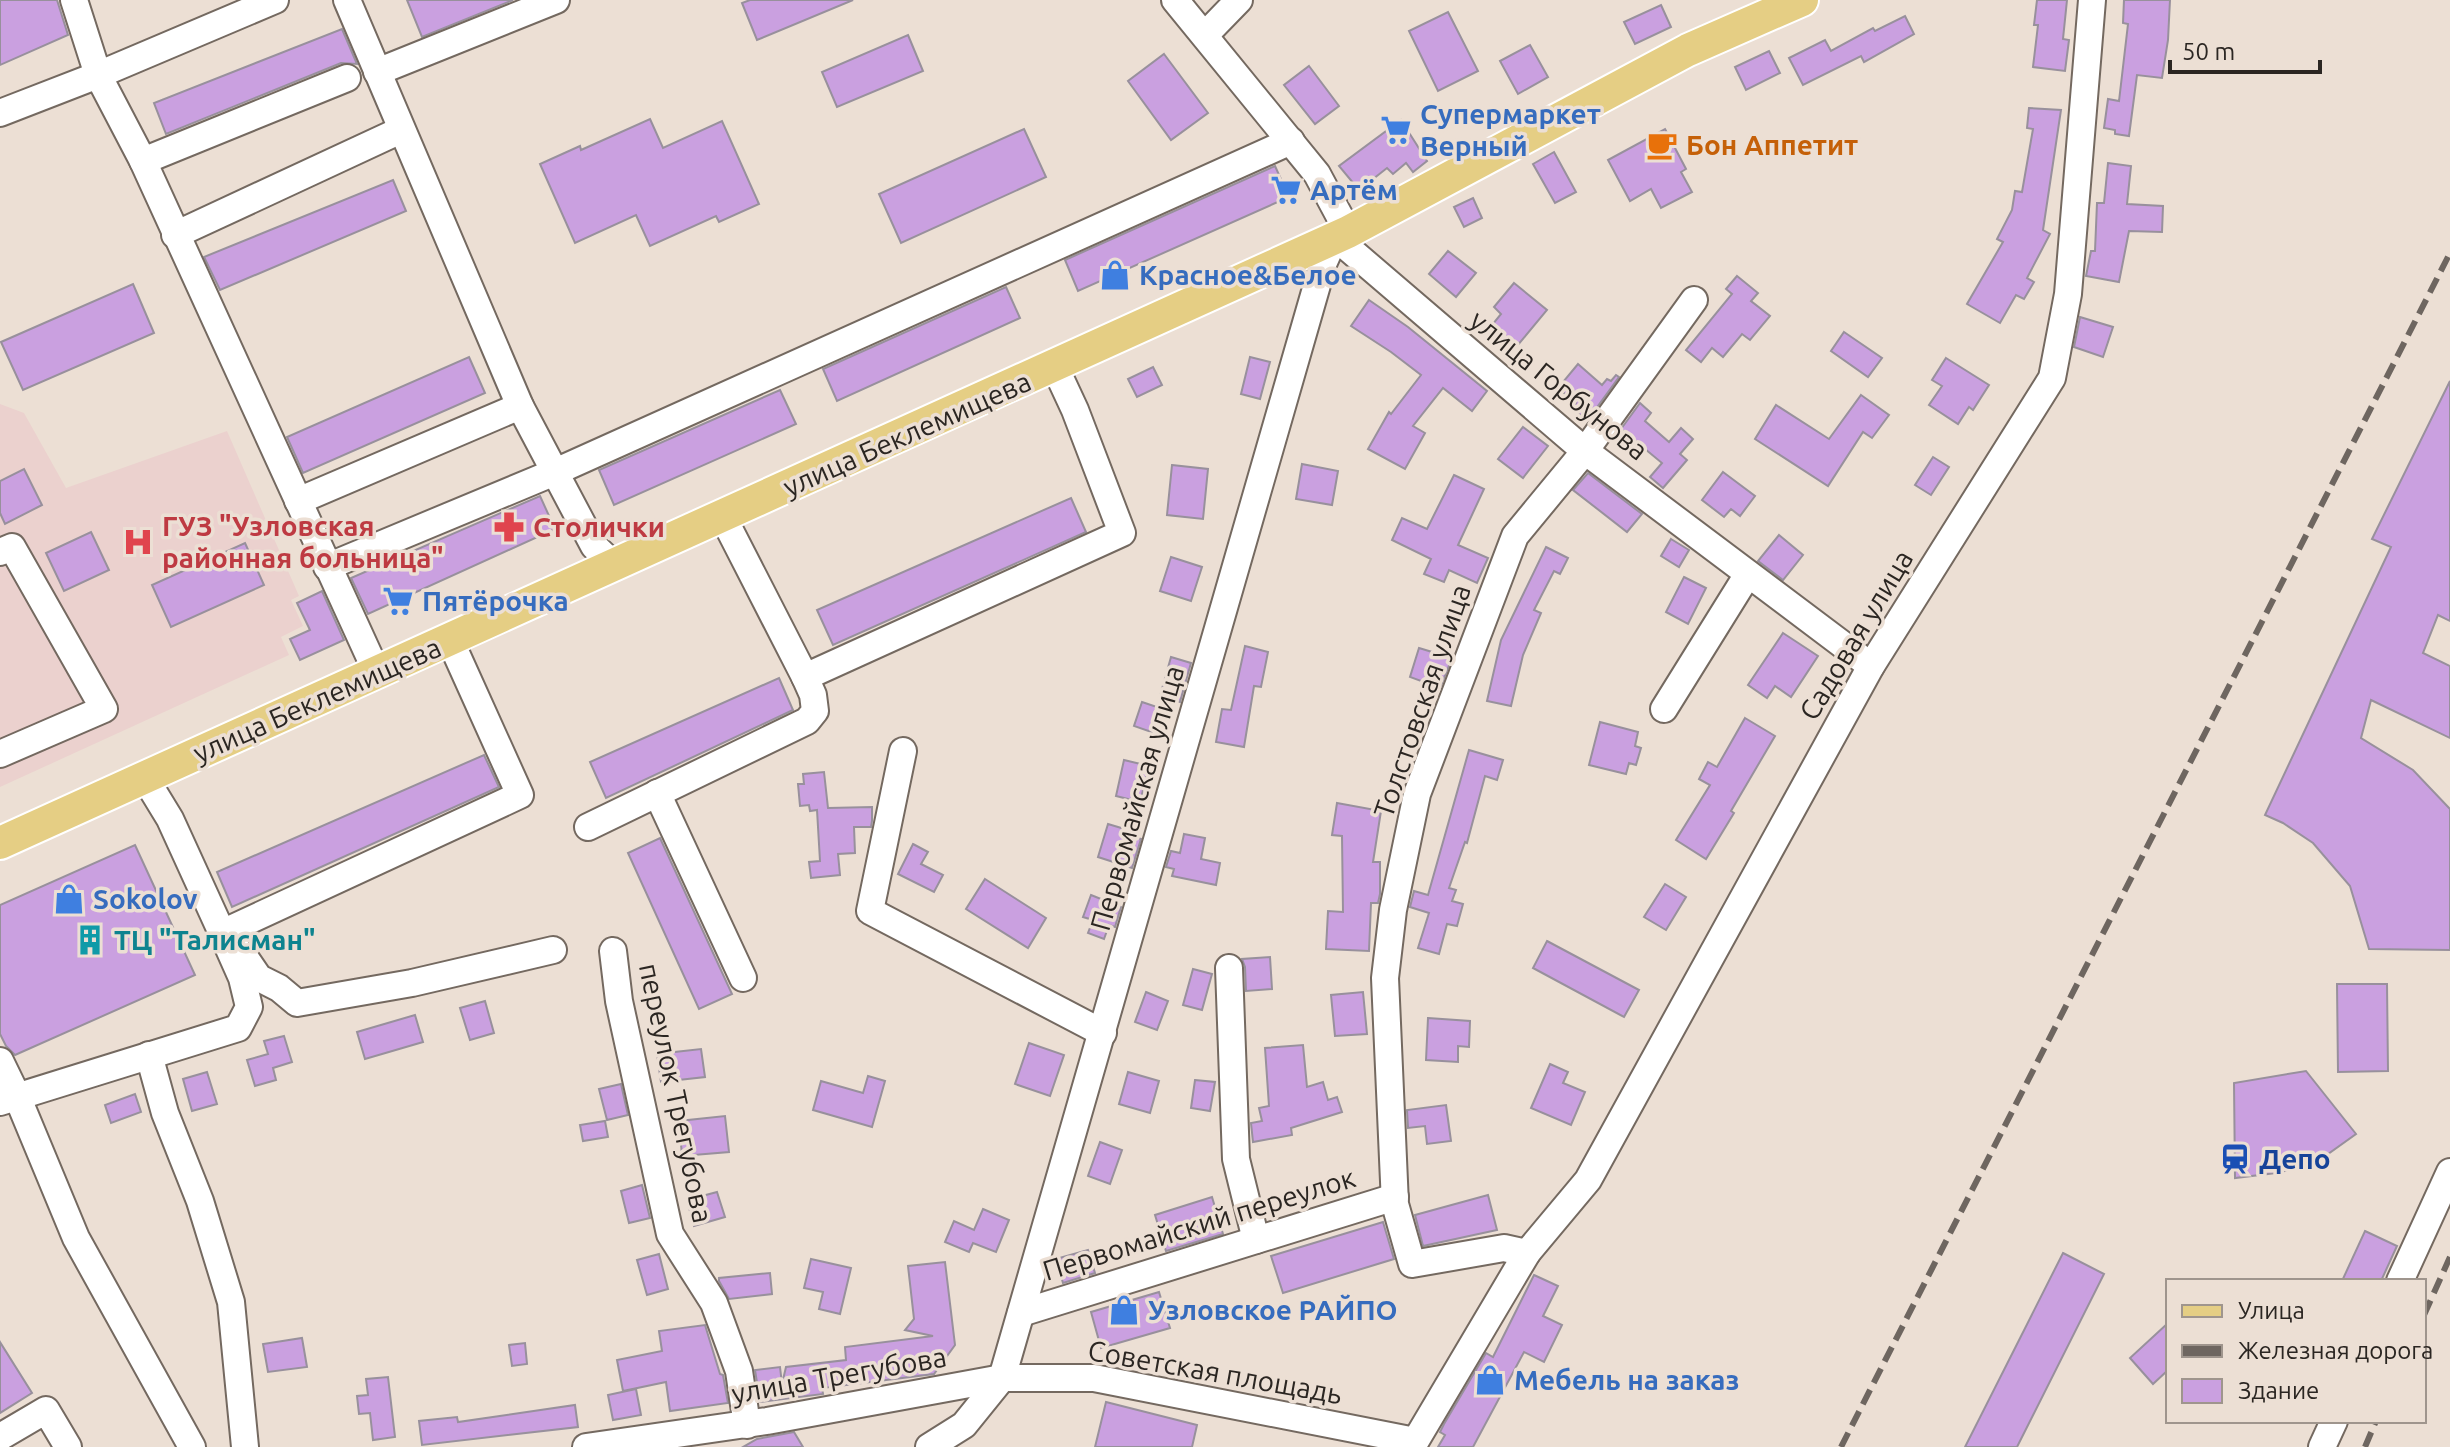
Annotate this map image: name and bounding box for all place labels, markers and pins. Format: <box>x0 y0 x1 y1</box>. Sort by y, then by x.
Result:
place label: Супермаркет Верный <box>1420 98 1601 161</box>
supermarket icon: Супермаркет Верный <box>1379 113 1413 147</box>
cafe icon: Бон Аппетит <box>1645 128 1679 162</box>
place label: Бон Аппетит <box>1686 129 1858 160</box>
supermarket icon: Артём <box>1269 173 1303 207</box>
place label: Артём <box>1310 174 1398 205</box>
shop icon: Красное&Белое <box>1098 258 1132 292</box>
place label: Красное&Белое <box>1139 259 1357 290</box>
place label: ГУЗ "Узловская районная больница" <box>162 510 443 573</box>
pharmacy icon: Столички <box>492 510 526 544</box>
place label: Столички <box>533 511 665 542</box>
hospital icon: ГУЗ "Узловская районная больница" <box>121 525 155 559</box>
supermarket icon: Пятёрочка <box>381 584 415 618</box>
place label: Пятёрочка <box>422 585 569 616</box>
shop icon: Sokolov <box>52 882 86 916</box>
place label: Sokolov <box>93 883 197 914</box>
building icon: ТЦ "Талисман" <box>73 923 107 957</box>
place label: ТЦ "Талисман" <box>114 924 316 955</box>
station icon: Депо <box>2218 1142 2252 1176</box>
place label: Депо <box>2259 1143 2331 1174</box>
shop icon: Узловское РАЙПО <box>1107 1293 1141 1327</box>
place label: Узловское РАЙПО <box>1148 1294 1398 1325</box>
shop icon: Мебель на заказ <box>1473 1363 1507 1397</box>
place label: Мебель на заказ <box>1514 1364 1739 1395</box>

